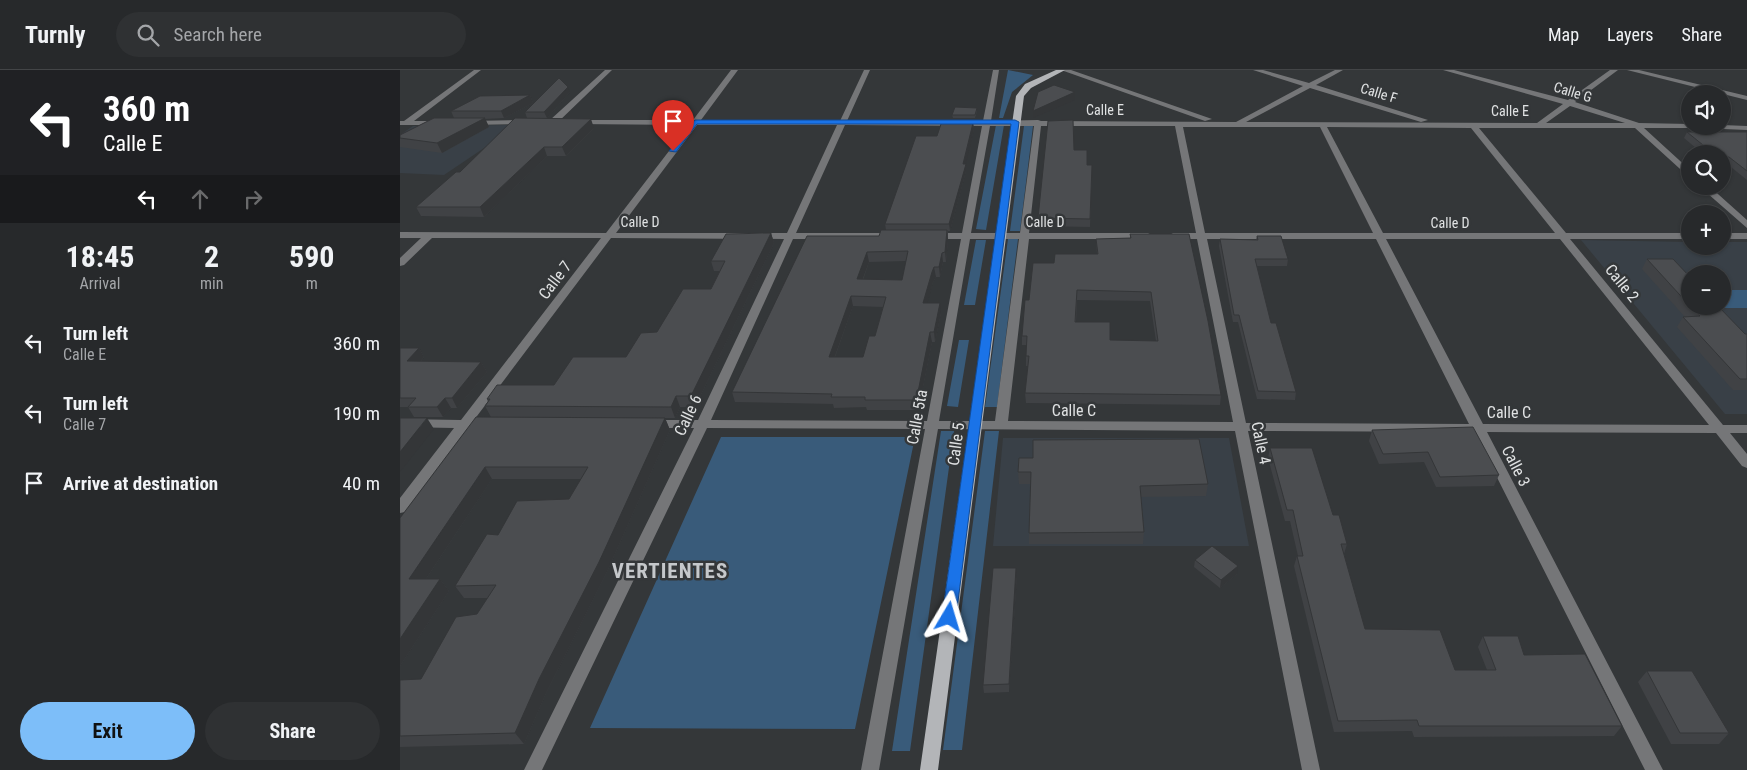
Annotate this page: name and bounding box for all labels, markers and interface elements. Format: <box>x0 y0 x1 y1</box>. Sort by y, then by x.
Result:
search box <box>116 12 466 57</box>
text: Turnly <box>25 21 86 49</box>
icon: search <box>134 21 162 49</box>
text: Search here <box>174 23 262 46</box>
text: Map <box>1548 24 1579 45</box>
text: Layers <box>1607 24 1654 45</box>
text: Share <box>1682 24 1722 45</box>
street label: Calle G <box>1552 79 1594 105</box>
street label: Calle F <box>1359 80 1400 106</box>
map controls <box>1681 85 1731 315</box>
button: sound <box>1681 85 1731 135</box>
text: 360 m <box>103 89 190 130</box>
icon: left <box>20 90 85 155</box>
pin <box>652 100 694 151</box>
street label: Calle E <box>1086 102 1124 118</box>
street label: Calle E <box>1491 103 1529 119</box>
icon: arrive <box>659 107 687 135</box>
text: Calle E <box>103 131 162 156</box>
button: search <box>1681 145 1731 195</box>
icon: left <box>133 185 161 213</box>
icon: ahead <box>186 185 214 213</box>
icon: right <box>239 185 267 213</box>
button: + <box>1681 205 1731 255</box>
street label: Calle D <box>621 214 659 230</box>
street label: Calle D <box>1026 214 1064 230</box>
street label: Calle D <box>1431 215 1469 231</box>
text: 18:45 <box>66 239 134 274</box>
text: 2 <box>204 239 219 274</box>
text: 590 <box>289 239 334 274</box>
street label: Calle 7 <box>534 257 576 303</box>
street label: Calle 2 <box>1601 260 1643 306</box>
button: − <box>1681 265 1731 315</box>
text: Arrival <box>80 274 120 293</box>
text: min <box>200 274 223 293</box>
text: m <box>306 274 318 293</box>
text: Turn left <box>63 322 128 345</box>
icon: left <box>20 329 48 357</box>
text: 360 m <box>333 332 380 355</box>
text: Calle E <box>63 345 106 364</box>
street label: Calle 5ta <box>903 388 931 446</box>
street label: Calle 6 <box>670 391 706 439</box>
text: Turn left <box>63 392 128 415</box>
icon: left <box>20 399 48 427</box>
street label: Calle C <box>1052 401 1096 420</box>
text: 190 m <box>333 402 380 425</box>
street label: Calle C <box>1487 403 1531 422</box>
text: Calle 7 <box>63 415 106 434</box>
street label: Calle 4 <box>1247 420 1275 466</box>
street label: Calle 5 <box>944 421 968 467</box>
street label: Calle 3 <box>1498 442 1534 490</box>
icon: arrive <box>20 469 48 497</box>
text: Arrive at destination <box>63 472 218 495</box>
text: 40 m <box>343 472 380 495</box>
district label: VERTIENTES <box>612 559 728 583</box>
position arrow <box>922 590 974 642</box>
button: Exit <box>20 702 195 760</box>
button: Share <box>205 702 380 760</box>

